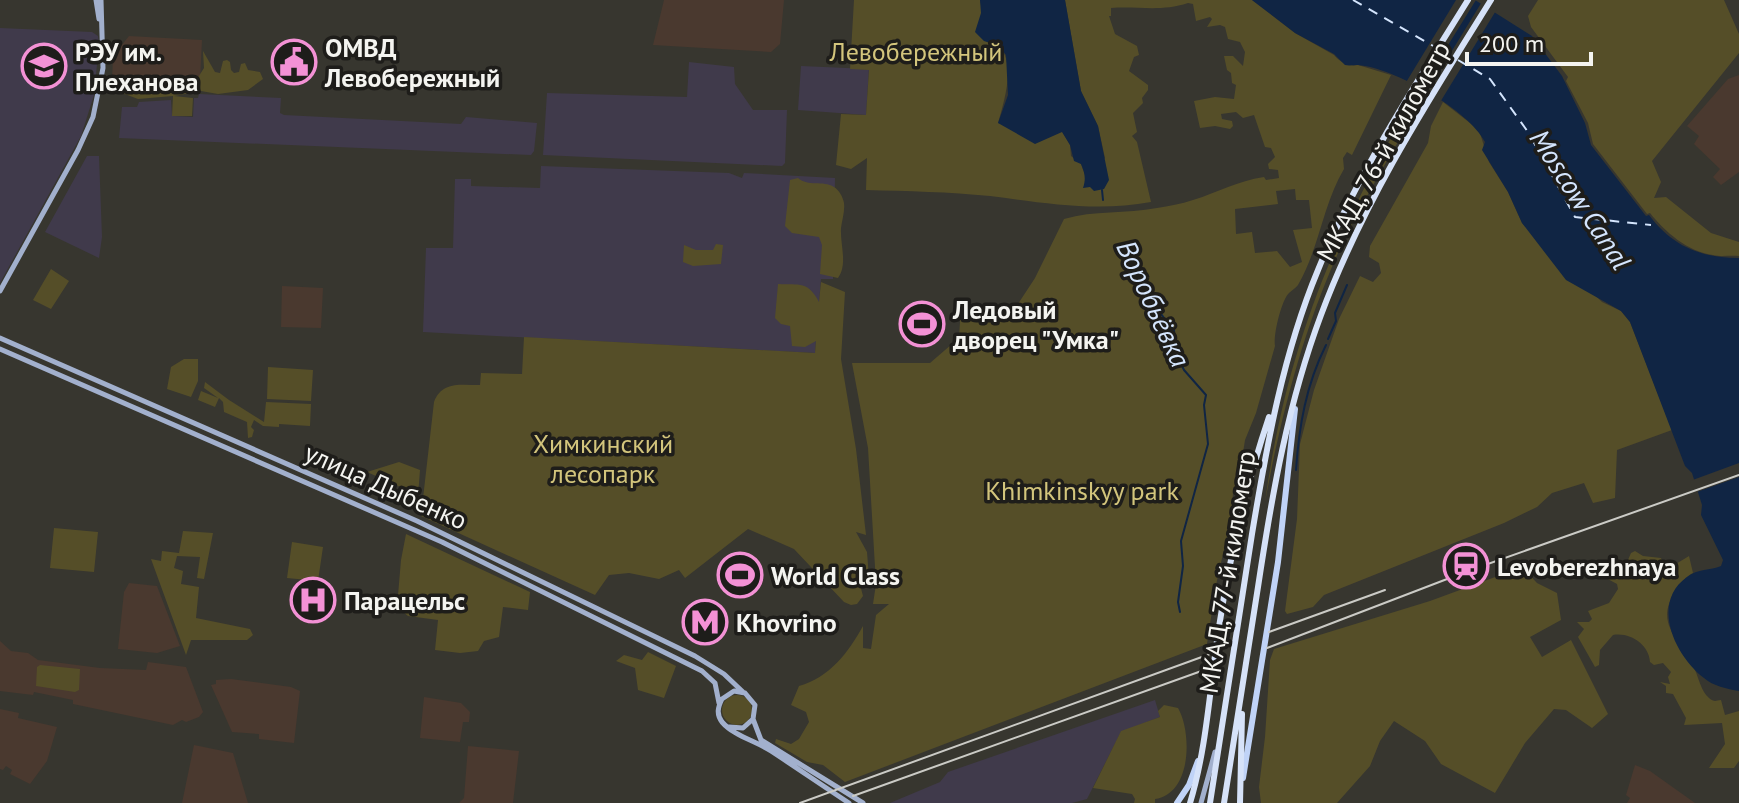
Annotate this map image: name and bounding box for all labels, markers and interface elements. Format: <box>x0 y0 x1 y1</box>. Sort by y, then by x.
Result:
scale bar <box>1467 16 1591 66</box>
text: 200 m <box>1479 28 1544 59</box>
place label: ОМВД Левобережный <box>324 31 500 94</box>
place label: РЭУ им. Плеханова <box>75 35 198 98</box>
park label: Левобережный <box>828 35 1003 68</box>
street label: МКАД, 76-й километр <box>1309 35 1457 267</box>
public building icon: ОМВД Левобережный <box>270 38 318 86</box>
school or university icon: РЭУ им. Плеханова <box>20 42 68 90</box>
water label: Moscow Canal <box>1522 122 1640 277</box>
water label: Воробьёвка <box>1109 234 1200 373</box>
place label: Ледовый дворец "Умка" <box>952 293 1119 356</box>
sports icon: Ледовый дворец "Умка" <box>898 300 946 348</box>
park label: Химкинский лесопарк <box>533 427 673 490</box>
street label: улица Дыбенко <box>300 435 472 537</box>
street label: МКАД, 77-й километр <box>1192 449 1262 695</box>
park label: Khimkinskyy park <box>985 474 1179 507</box>
station icon: Levoberezhnaya <box>1442 542 1490 590</box>
place label: Levoberezhnaya <box>1497 550 1676 583</box>
sports icon: World Class <box>716 551 764 599</box>
place label: World Class <box>771 559 900 592</box>
hospital icon: Парацельс <box>289 576 337 624</box>
place label: Парацельс <box>344 584 465 617</box>
metro station icon: Khovrino <box>681 598 729 646</box>
place label: Khovrino <box>736 606 837 639</box>

